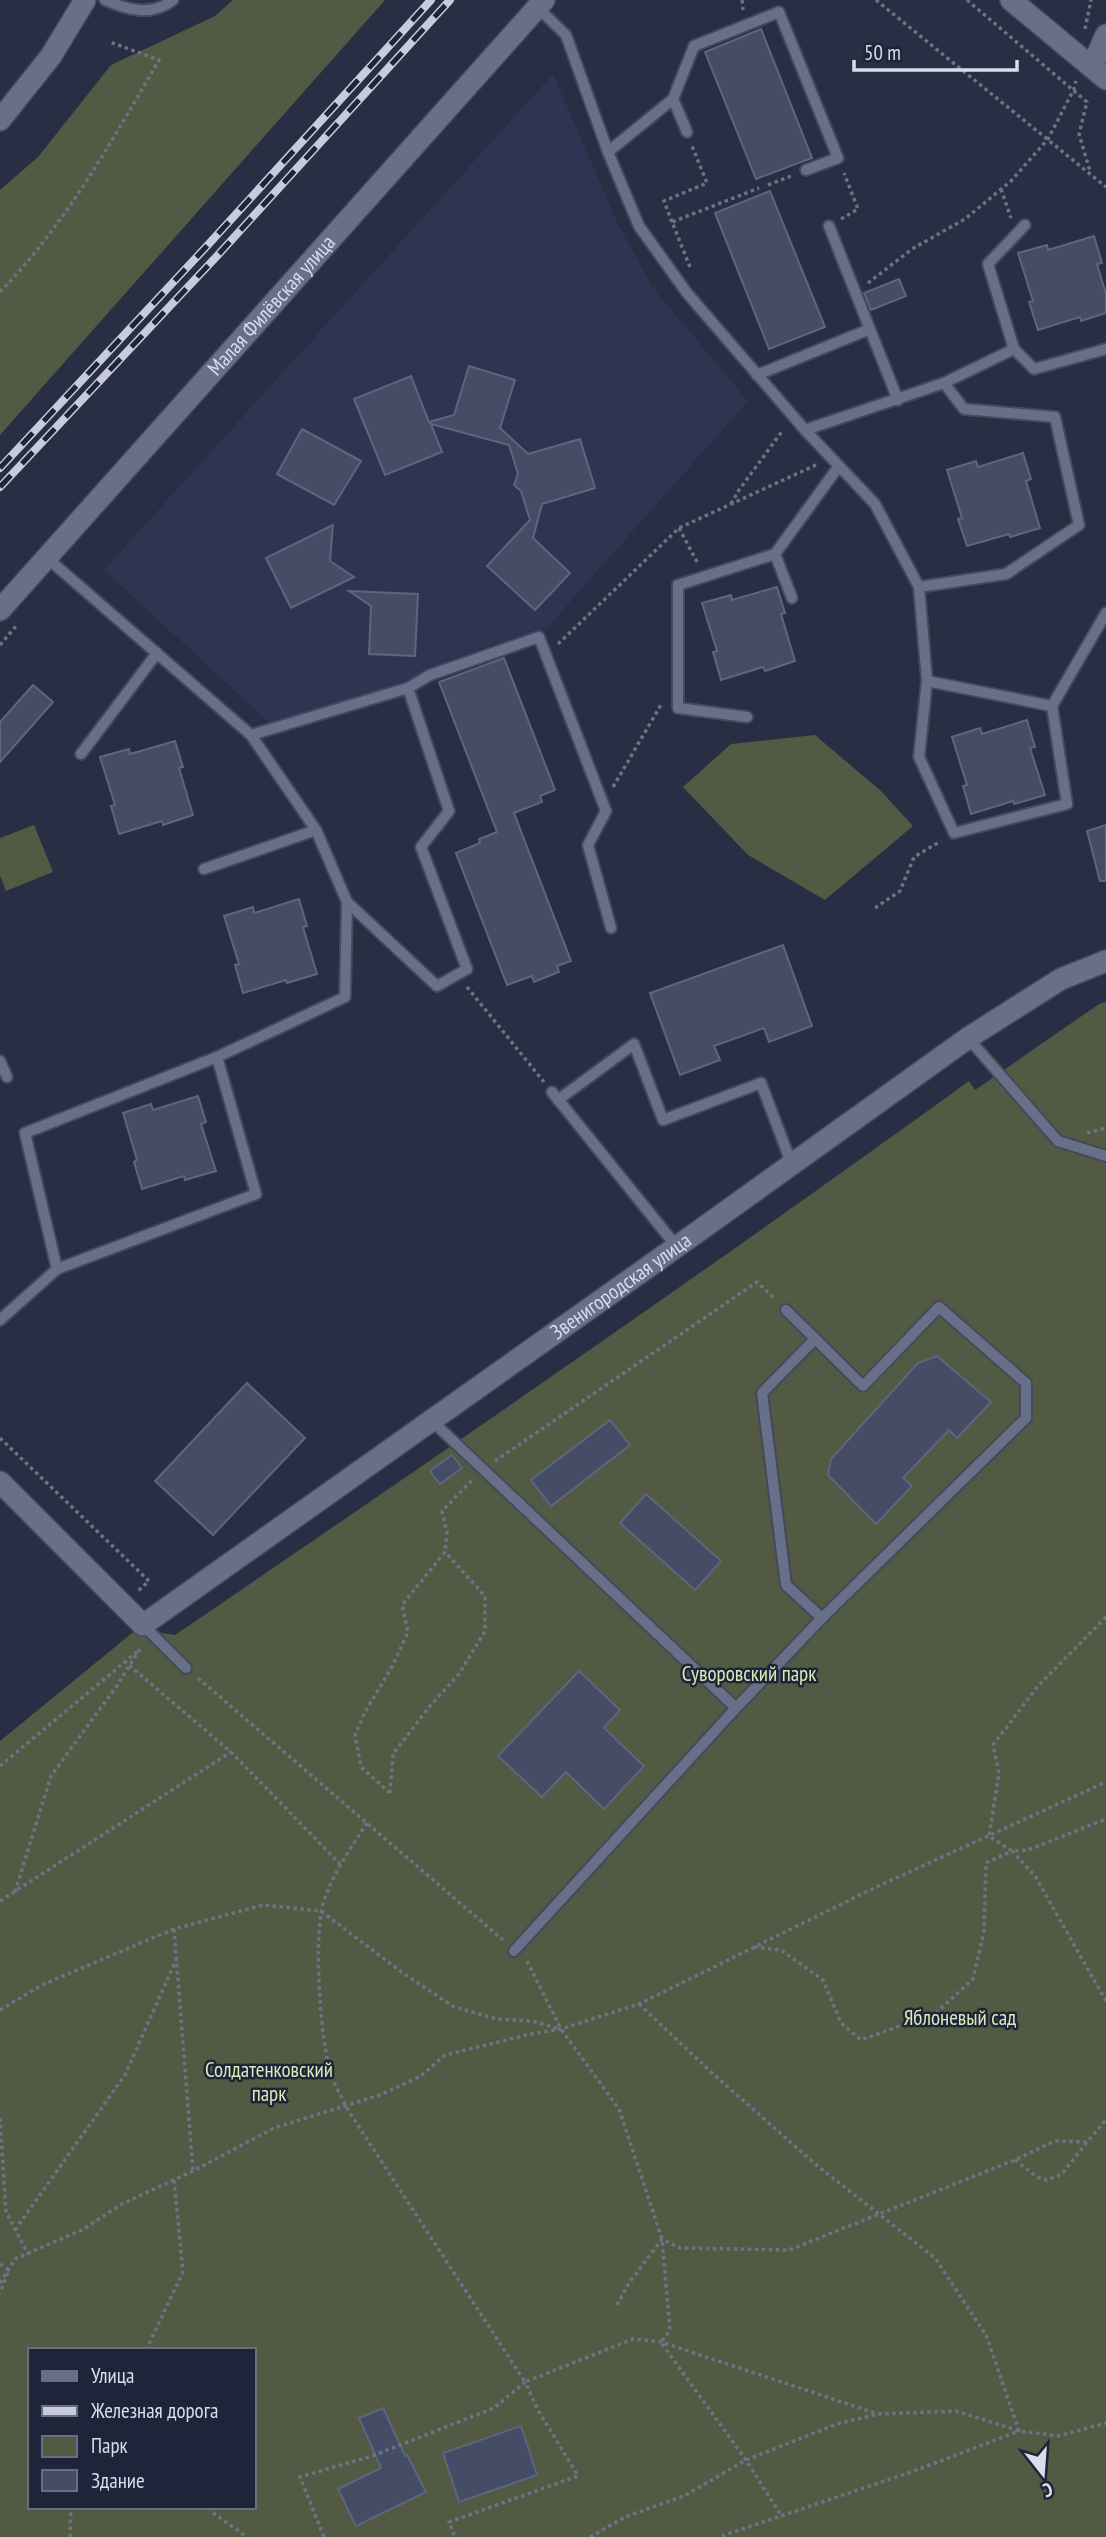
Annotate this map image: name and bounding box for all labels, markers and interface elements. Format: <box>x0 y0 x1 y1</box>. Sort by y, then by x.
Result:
scale bar <box>854 28 1017 72</box>
text: 50 m <box>864 39 901 66</box>
street label: Малая Филёвская улица <box>201 229 341 381</box>
street label: Звенигородская улица <box>545 1227 696 1345</box>
park label: Суворовский парк <box>682 1660 816 1687</box>
park label: Яблоневый сад <box>904 2004 1016 2031</box>
park label: Солдатенковский парк <box>205 2056 333 2107</box>
legend <box>28 2348 256 2509</box>
text: Улица <box>91 2362 134 2389</box>
text: Железная дорога <box>90 2397 218 2424</box>
text: Парк <box>91 2432 128 2459</box>
north arrow <box>1008 2439 1078 2509</box>
text: Здание <box>91 2467 145 2494</box>
text: С <box>1040 2478 1056 2503</box>

